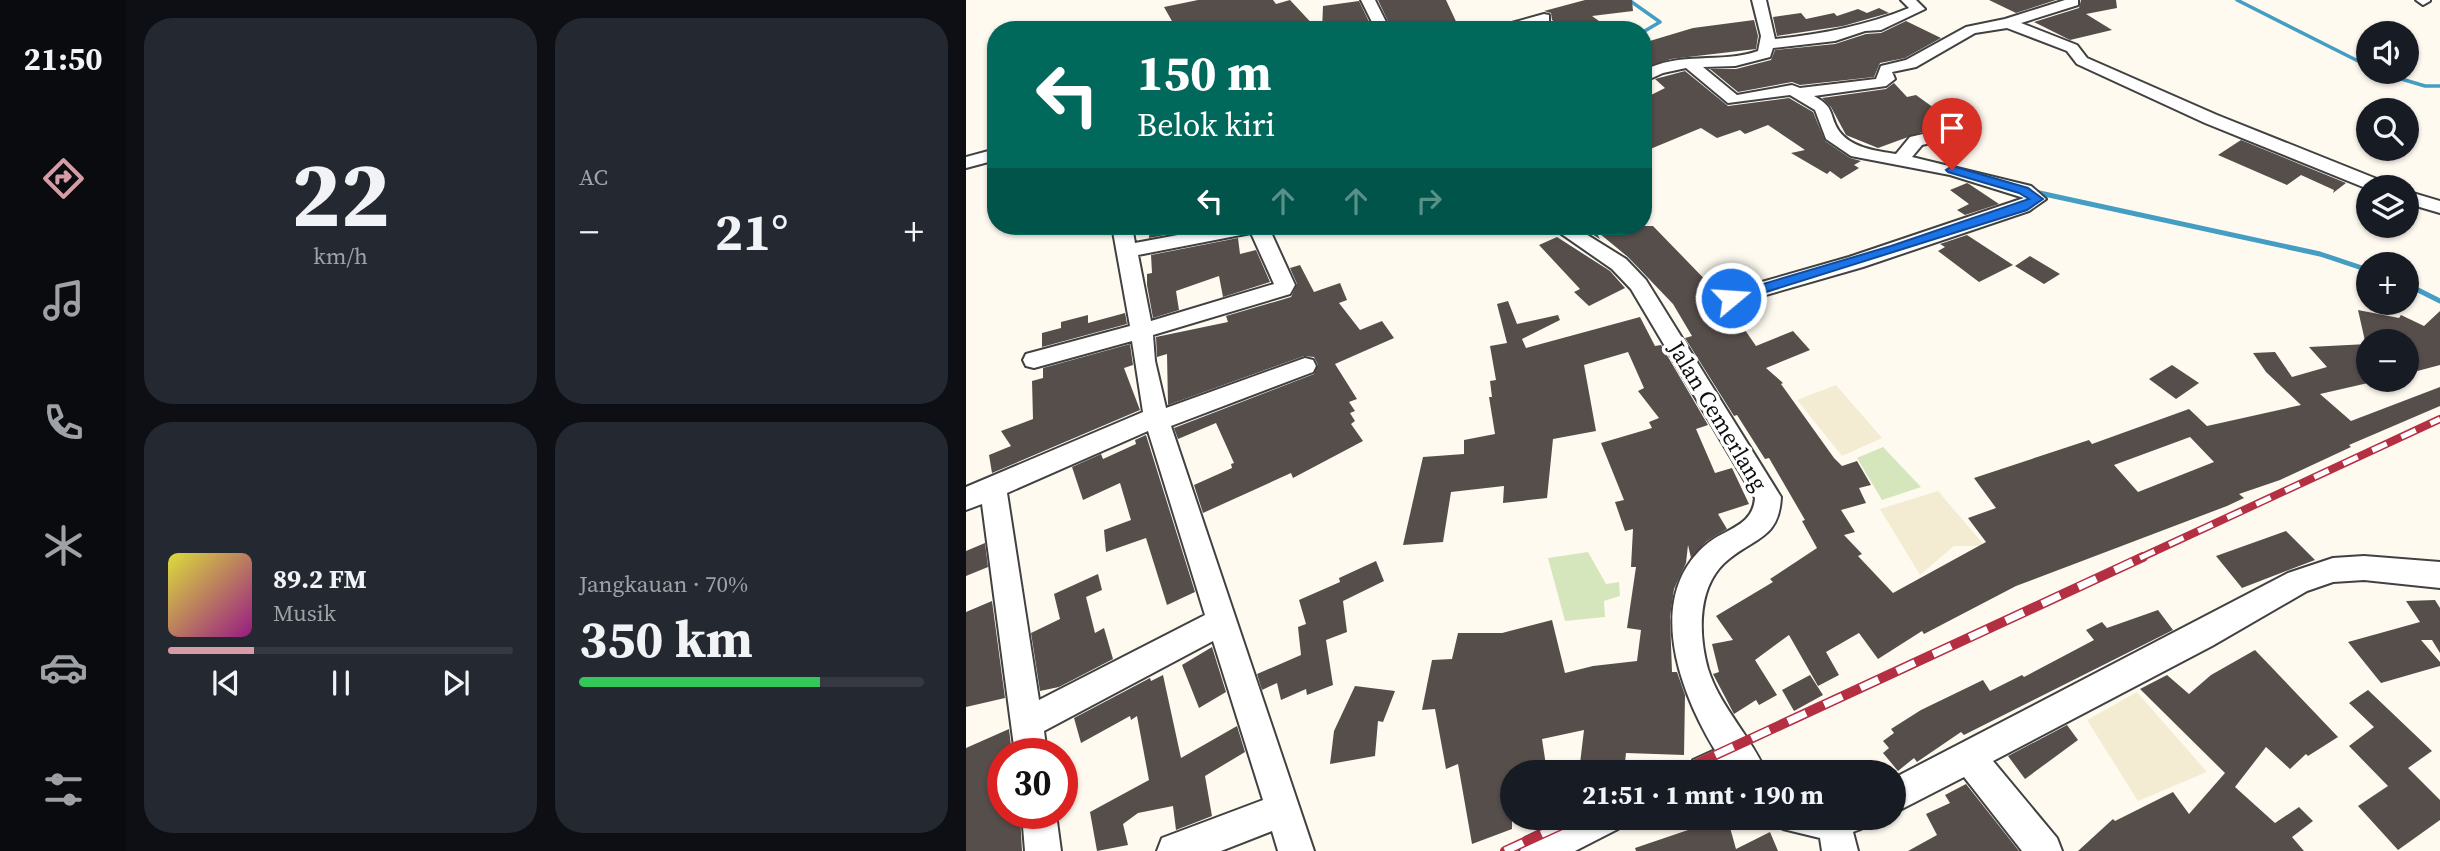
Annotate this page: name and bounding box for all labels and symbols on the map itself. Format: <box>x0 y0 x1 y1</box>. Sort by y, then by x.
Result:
pin <box>1922 98 1982 170</box>
position arrow <box>1694 261 1768 335</box>
street label: Jalan Cemerlang <box>1660 334 1775 497</box>
speed limit sign: 30 <box>987 738 1078 829</box>

